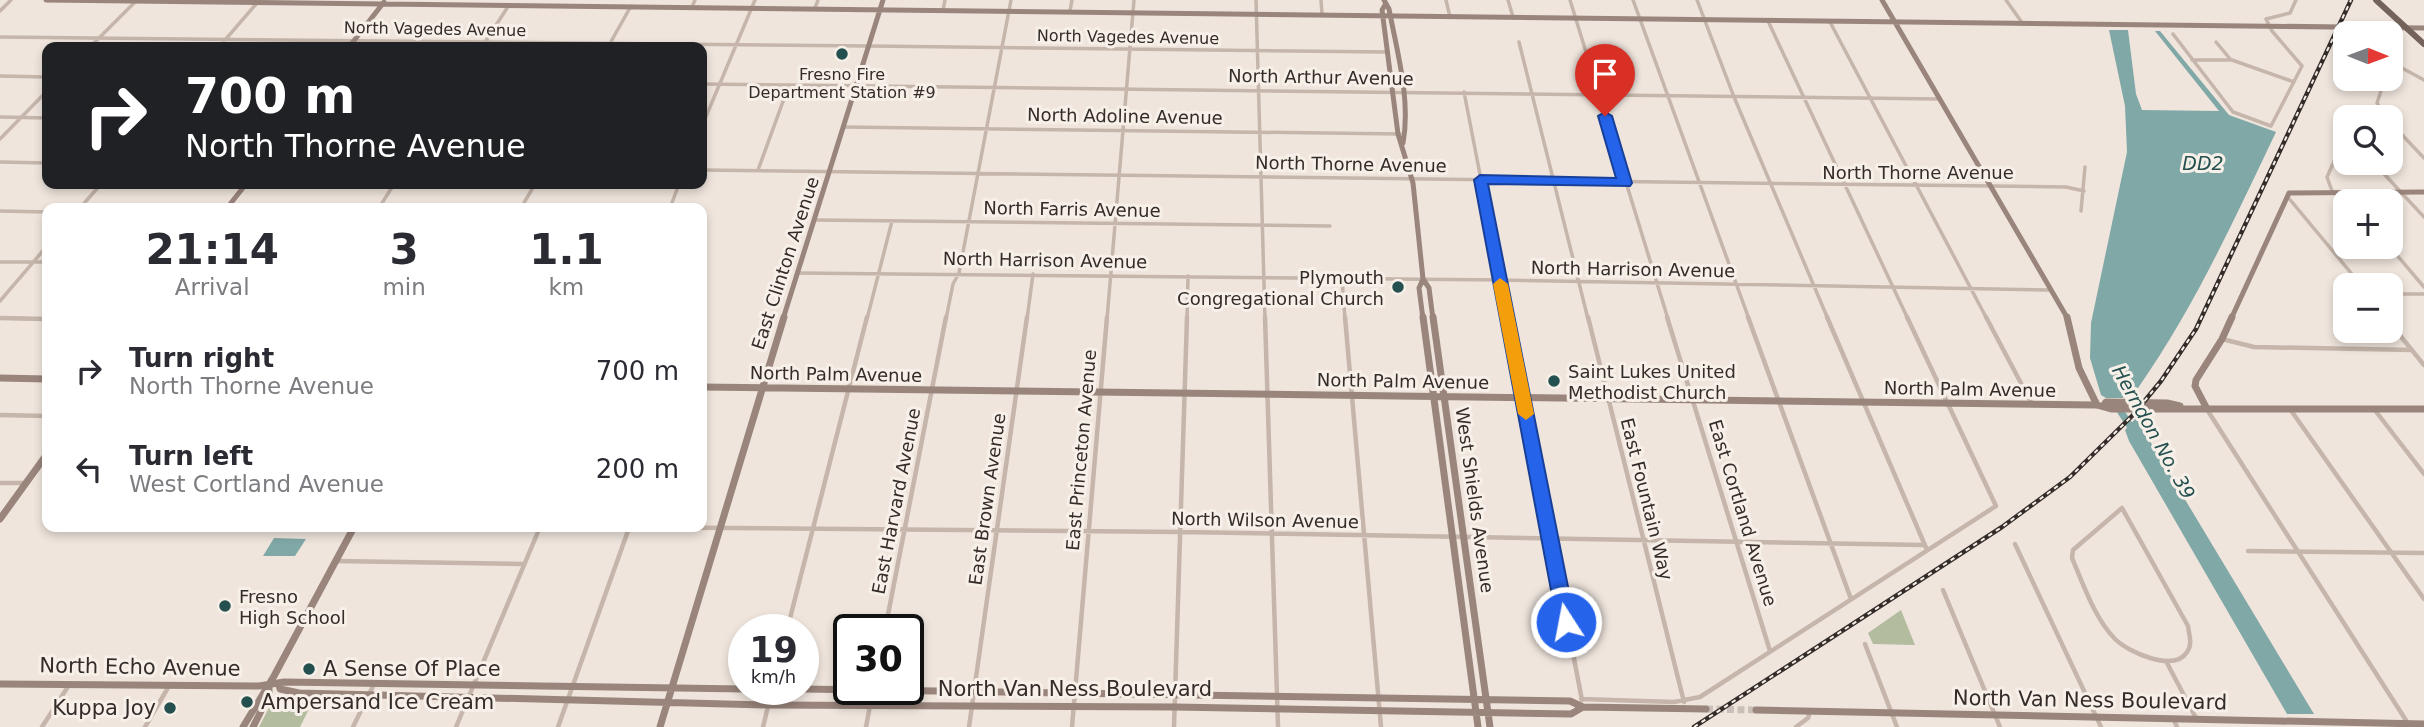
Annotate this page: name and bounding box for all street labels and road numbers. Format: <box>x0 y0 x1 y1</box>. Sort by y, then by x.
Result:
street label: North Vagedes Avenue <box>344 18 526 40</box>
street label: North Vagedes Avenue <box>1037 26 1219 48</box>
street label: North Arthur Avenue <box>1228 65 1414 89</box>
street label: North Adoline Avenue <box>1027 104 1223 128</box>
street label: North Thorne Avenue <box>1255 152 1447 176</box>
street label: North Thorne Avenue <box>1822 162 2014 183</box>
street label: East Clinton Avenue <box>747 174 823 352</box>
street label: North Farris Avenue <box>983 197 1161 221</box>
street label: North Harrison Avenue <box>943 248 1147 272</box>
street label: North Harrison Avenue <box>1531 257 1735 281</box>
street label: East Princeton Avenue <box>1062 348 1100 552</box>
street label: North Palm Avenue <box>750 362 922 386</box>
street label: North Palm Avenue <box>1317 369 1489 393</box>
street label: North Palm Avenue <box>1884 377 2056 401</box>
street label: East Harvard Avenue <box>868 406 924 596</box>
street label: West Shields Avenue <box>1452 406 1498 594</box>
street label: East Brown Avenue <box>965 412 1009 586</box>
street label: East Fountain Way <box>1617 416 1677 583</box>
street label: East Cortland Avenue <box>1705 417 1781 609</box>
street label: North Wilson Avenue <box>1171 508 1359 532</box>
street label: North Echo Avenue <box>39 653 241 681</box>
street label: North Van Ness Boulevard <box>938 677 1212 701</box>
street label: North Van Ness Boulevard <box>1953 686 2227 714</box>

